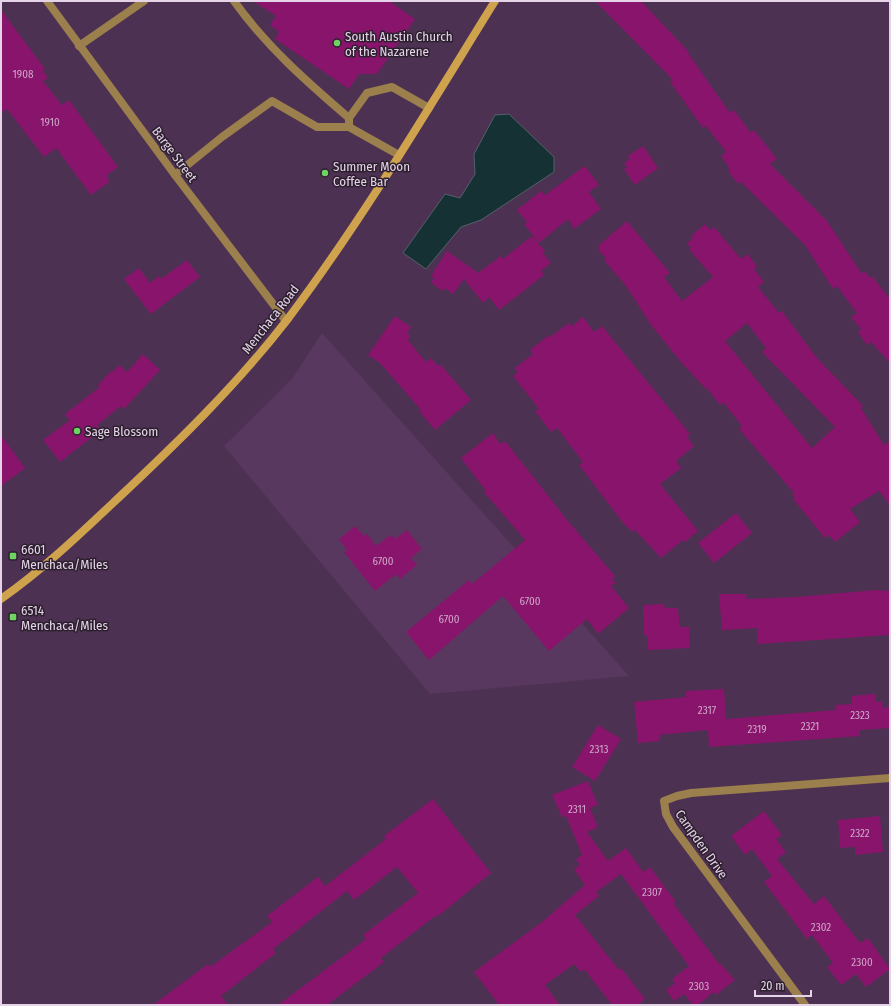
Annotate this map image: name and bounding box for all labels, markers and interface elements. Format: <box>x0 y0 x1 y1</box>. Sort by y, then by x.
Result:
place label: South Austin Church of the Nazarene <box>345 29 453 59</box>
marker: South Austin Church of the Nazarene <box>332 38 342 48</box>
house number: 1908 <box>13 68 34 81</box>
house number: 1910 <box>40 116 60 129</box>
street label: Barge Street <box>149 124 201 185</box>
place label: Summer Moon Coffee Bar <box>333 159 410 189</box>
marker: Summer Moon Coffee Bar <box>320 168 330 178</box>
street label: Menchaca Road <box>239 282 302 357</box>
place label: Sage Blossom <box>85 424 158 439</box>
marker: Sage Blossom <box>72 426 82 436</box>
place label: 6601 Menchaca/Miles <box>21 542 108 572</box>
marker: 6601 Menchaca/Miles <box>8 551 18 561</box>
house number: 6700 <box>372 555 394 568</box>
house number: 6700 <box>519 595 541 608</box>
place label: 6514 Menchaca/Miles <box>21 603 108 633</box>
marker: 6514 Menchaca/Miles <box>8 612 18 622</box>
house number: 6700 <box>438 613 460 626</box>
house number: 2317 <box>698 704 717 717</box>
house number: 2323 <box>850 709 870 722</box>
house number: 2321 <box>801 720 819 733</box>
house number: 2319 <box>747 723 767 736</box>
house number: 2313 <box>590 743 608 756</box>
house number: 2311 <box>568 803 586 816</box>
street label: Campden Drive <box>672 807 731 882</box>
house number: 2322 <box>850 827 870 840</box>
house number: 2307 <box>642 886 662 899</box>
house number: 2302 <box>811 921 831 934</box>
house number: 2300 <box>851 956 873 969</box>
scale bar <box>755 972 811 998</box>
text: 20 m <box>761 979 785 993</box>
house number: 2303 <box>689 980 709 993</box>

